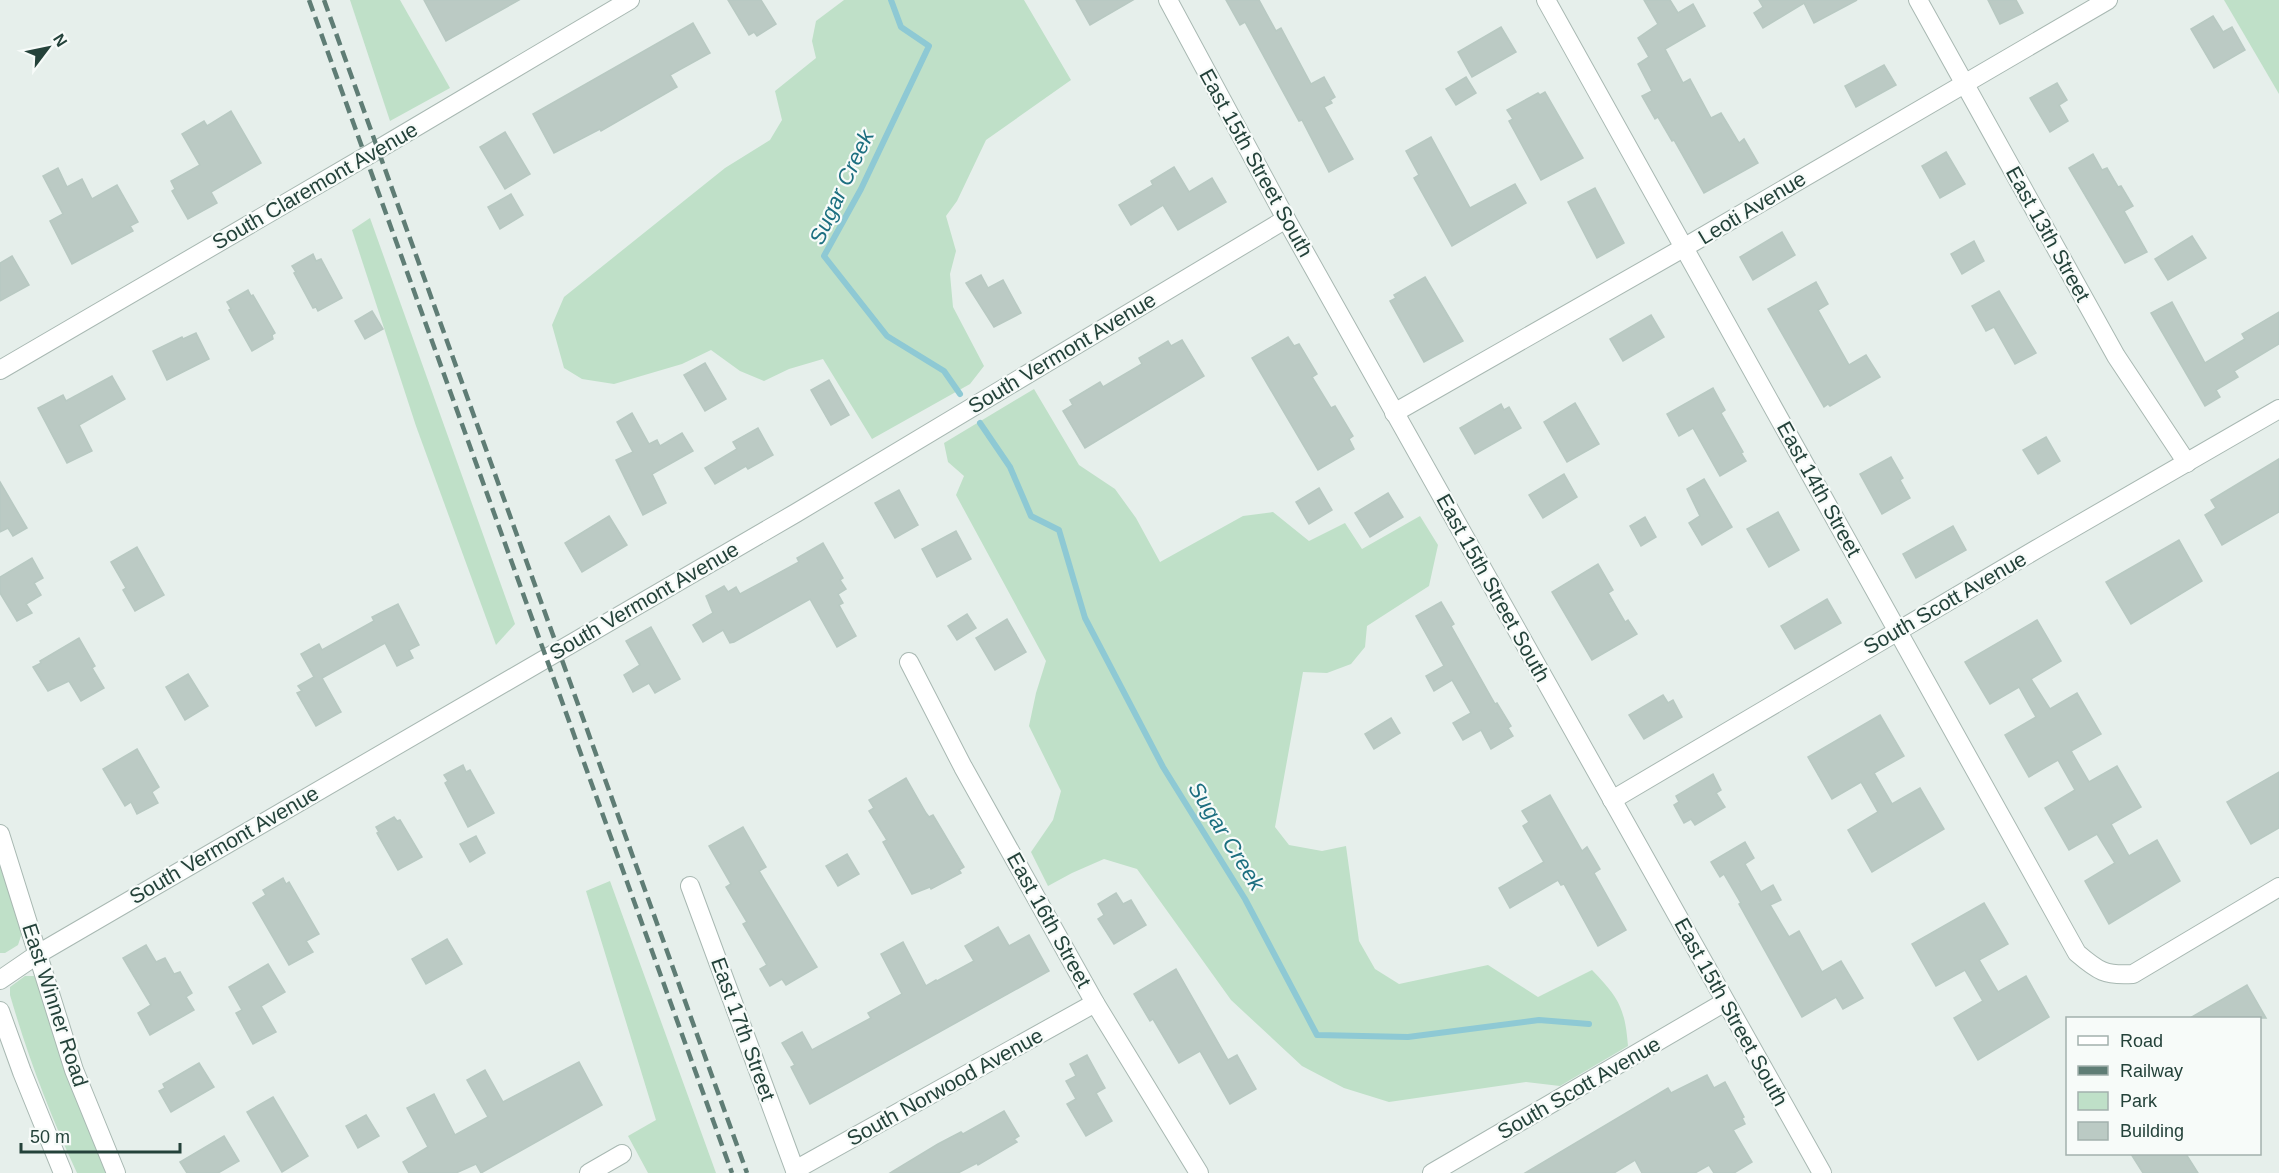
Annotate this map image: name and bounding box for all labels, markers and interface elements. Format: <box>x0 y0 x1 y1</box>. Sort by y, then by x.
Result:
north arrow <box>18 18 78 78</box>
text: N <box>50 31 71 50</box>
street label: East 15th Street South <box>1195 65 1318 261</box>
street label: South Claremont Avenue <box>208 117 421 254</box>
water label: Sugar Creek <box>804 125 879 248</box>
street label: East 13th Street <box>2002 162 2095 305</box>
street label: Leoti Avenue <box>1694 167 1810 249</box>
street label: South Vermont Avenue <box>964 287 1160 418</box>
street label: East 14th Street <box>1773 417 1866 560</box>
street label: East 15th Street South <box>1432 490 1555 686</box>
street label: South Vermont Avenue <box>545 537 742 664</box>
street label: South Scott Avenue <box>1859 547 2030 659</box>
water label: Sugar Creek <box>1183 777 1270 896</box>
street label: South Vermont Avenue <box>125 781 322 908</box>
street label: East 16th Street <box>1003 848 1096 991</box>
street label: East 15th Street South <box>1670 914 1793 1110</box>
street label: East Winner Road <box>18 920 93 1089</box>
street label: East 17th Street <box>707 954 780 1104</box>
legend <box>2066 1017 2261 1155</box>
street label: South Norwood Avenue <box>843 1023 1047 1150</box>
text: Road <box>2120 1031 2163 1051</box>
street label: South Scott Avenue <box>1493 1032 1664 1144</box>
text: Railway <box>2120 1061 2183 1081</box>
text: Park <box>2120 1091 2158 1111</box>
scale bar <box>21 1116 180 1154</box>
text: Building <box>2120 1121 2184 1141</box>
text: 50 m <box>30 1127 70 1147</box>

